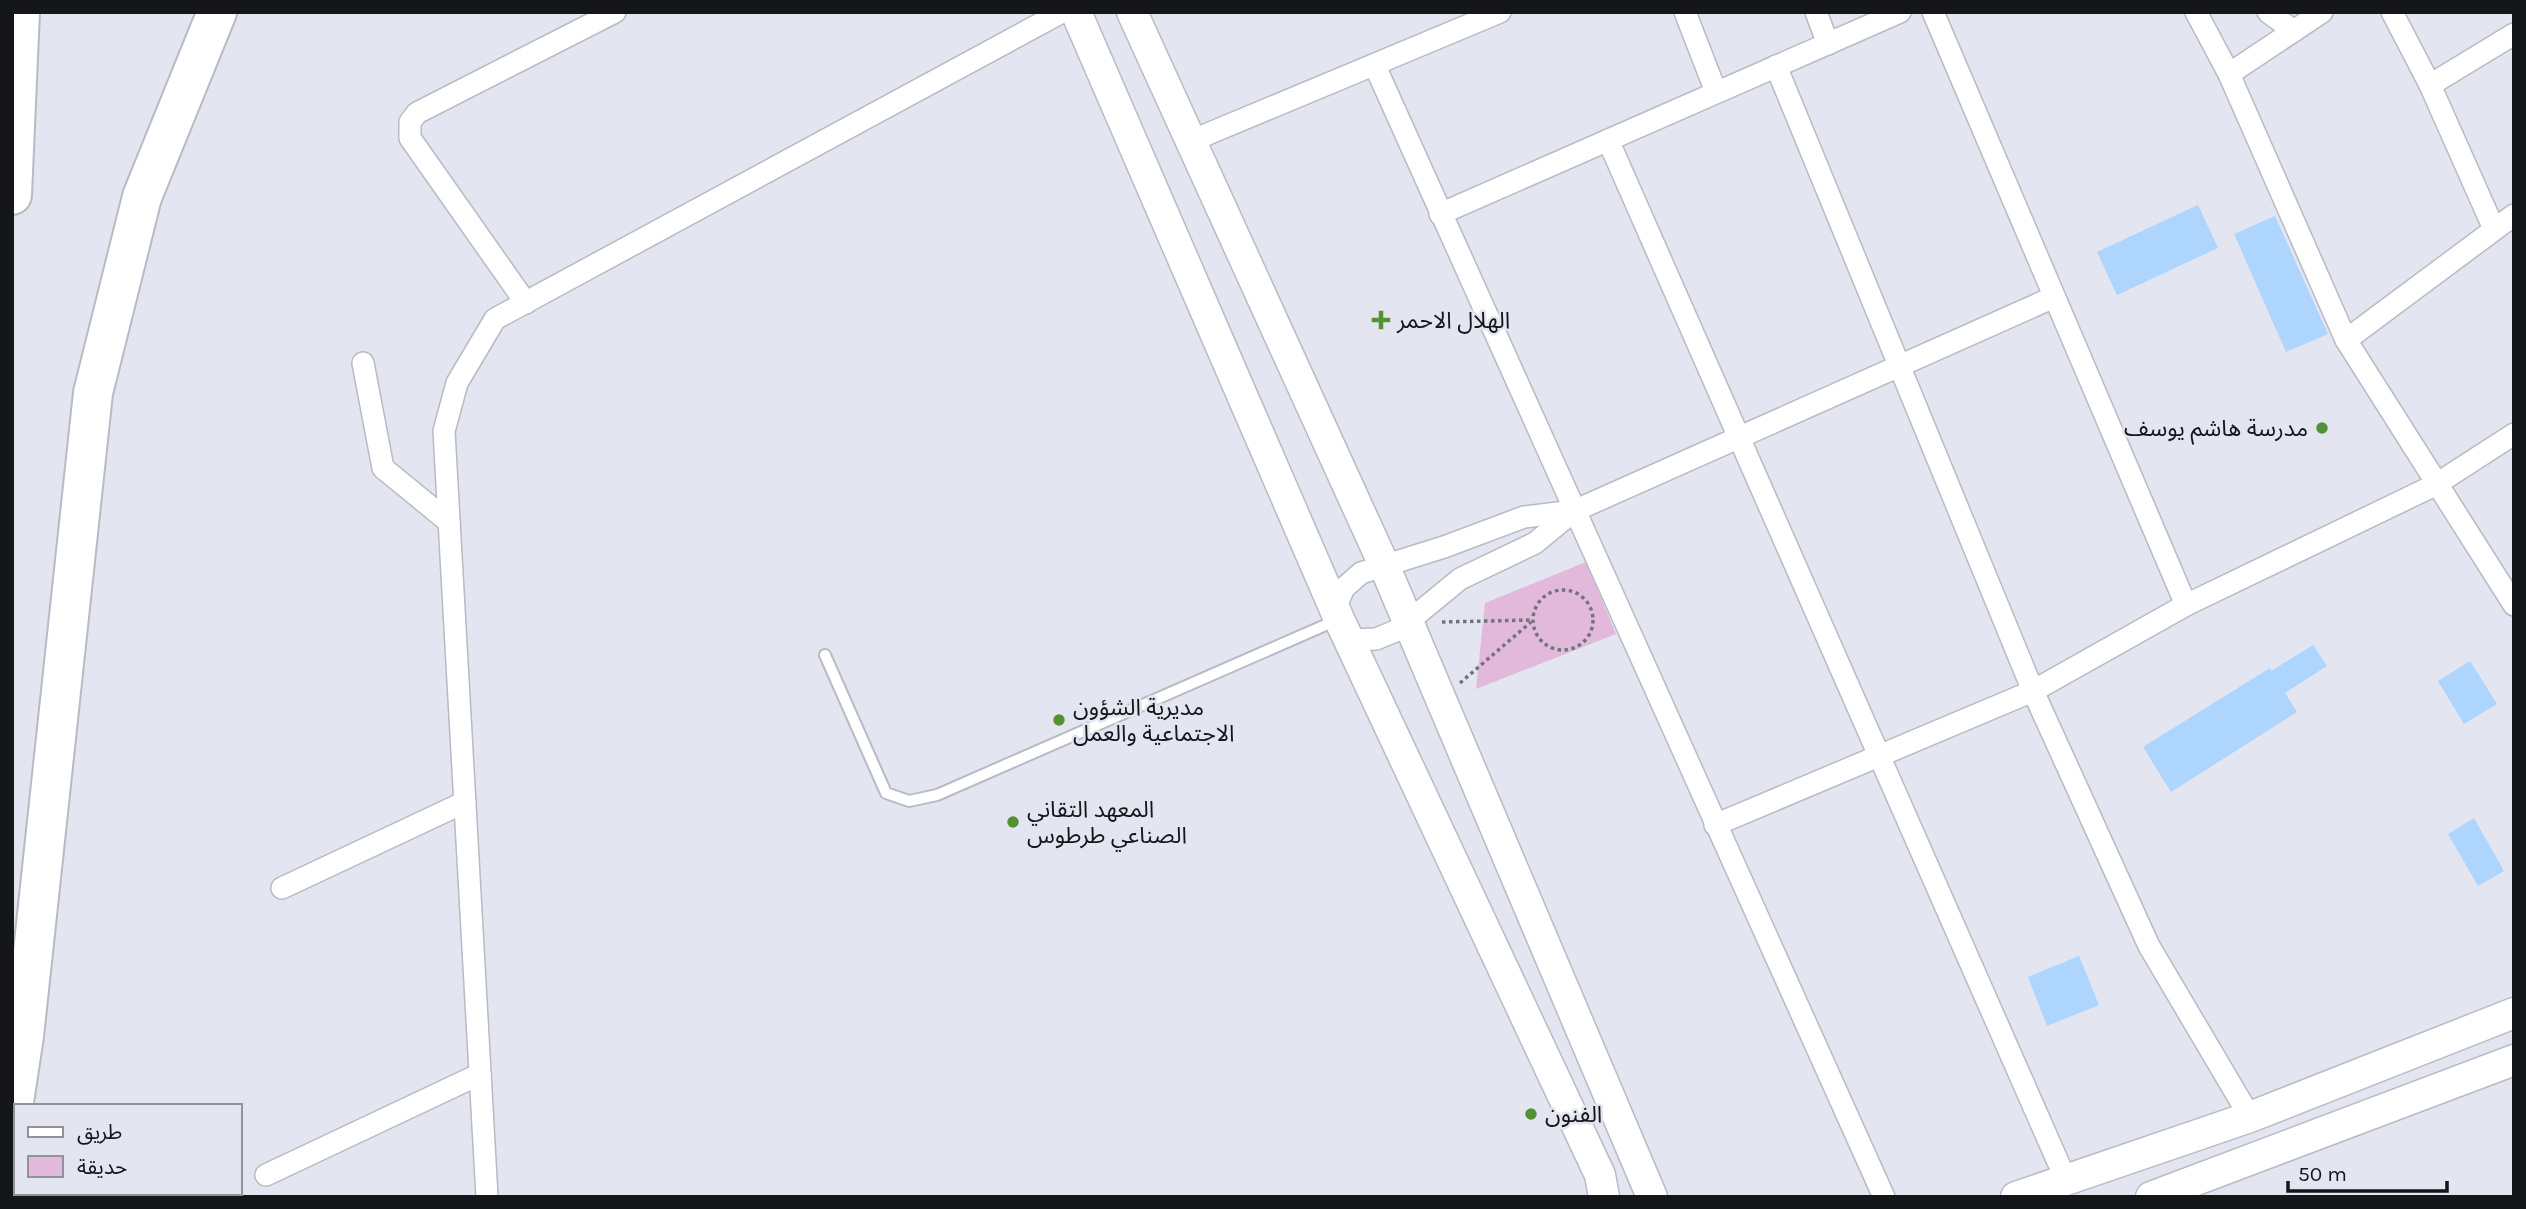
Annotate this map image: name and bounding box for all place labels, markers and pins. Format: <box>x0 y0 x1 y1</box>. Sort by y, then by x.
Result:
place label: الهلال الاحمر <box>1396 307 1510 334</box>
marker: الهلال الاحمر <box>1371 310 1391 330</box>
place label: مدرسة هاشم يوسف <box>2124 415 2308 445</box>
marker: مدرسة هاشم يوسف <box>2314 420 2330 436</box>
place label: مديرية الشؤون الاجتماعية والعمل <box>1073 694 1235 747</box>
marker: مديرية الشؤون الاجتماعية والعمل <box>1051 712 1067 728</box>
place label: المعهد التقاني الصناعي طرطوس <box>1027 796 1187 852</box>
marker: المعهد التقاني الصناعي طرطوس <box>1005 814 1021 830</box>
place label: الفنون <box>1545 1101 1602 1128</box>
marker: الفنون <box>1523 1106 1539 1122</box>

